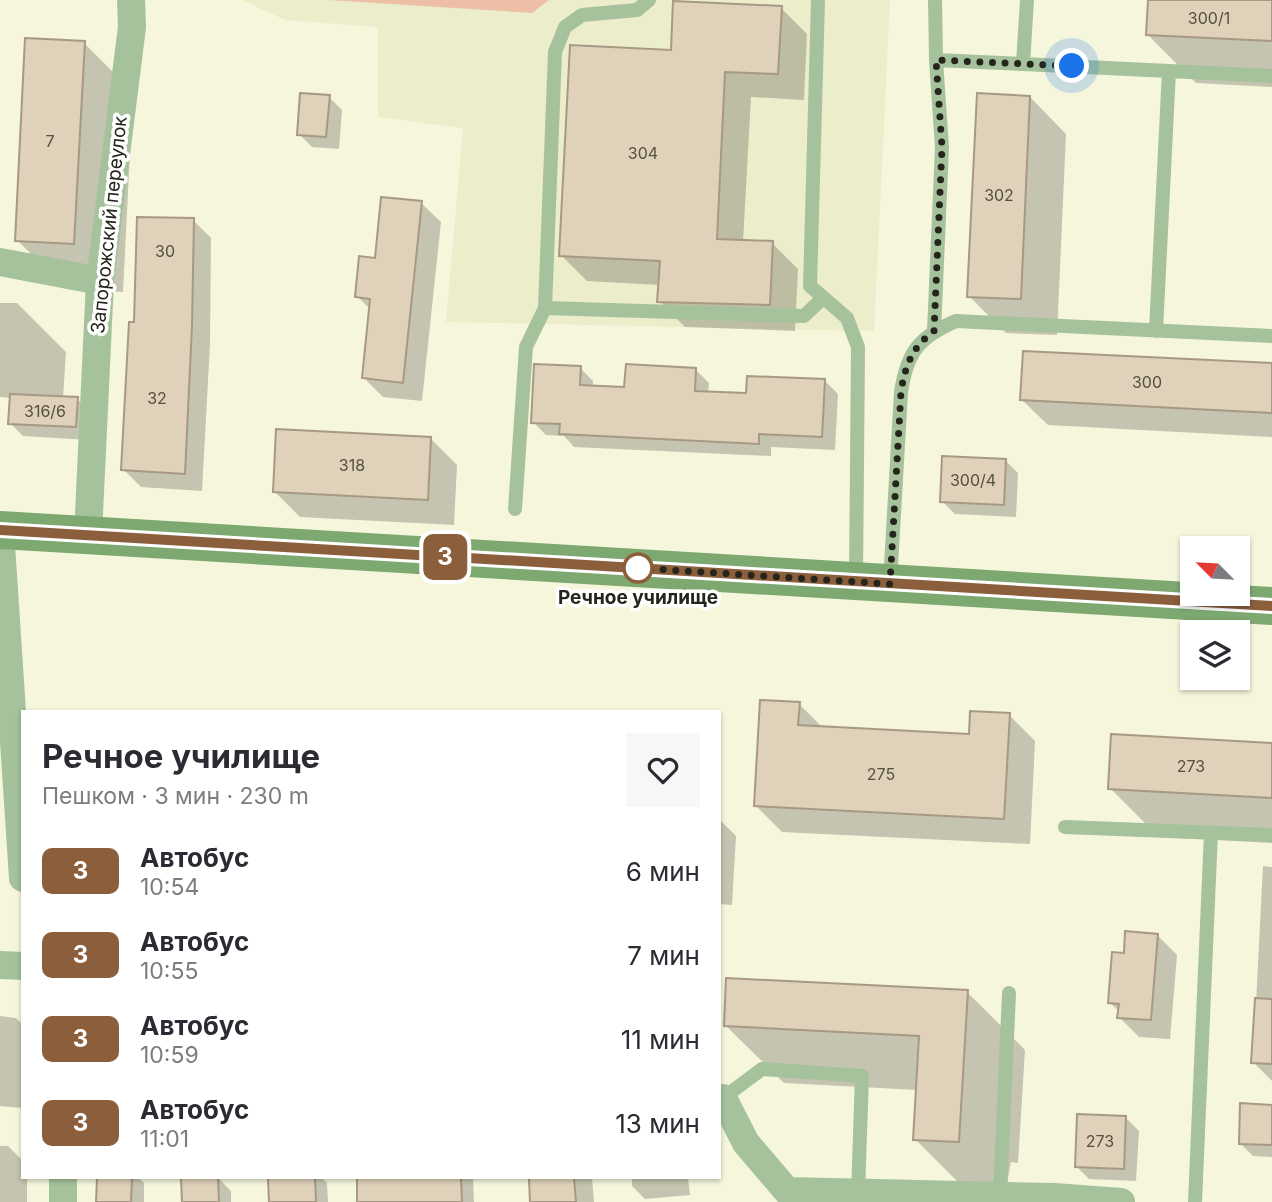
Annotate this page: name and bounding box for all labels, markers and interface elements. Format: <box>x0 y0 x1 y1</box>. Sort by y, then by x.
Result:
house number: 300/1 <box>1188 8 1230 28</box>
your location <box>1054 48 1089 83</box>
street label: Запорожский переулок <box>86 114 132 335</box>
house number: 7 <box>45 131 55 151</box>
house number: 304 <box>628 143 658 163</box>
house number: 302 <box>984 185 1014 205</box>
house number: 30 <box>155 241 175 261</box>
house number: 300 <box>1132 372 1162 392</box>
house number: 32 <box>147 388 167 408</box>
house number: 316/6 <box>24 401 66 421</box>
house number: 318 <box>339 455 365 475</box>
house number: 300/4 <box>950 470 996 490</box>
line badge: 3 <box>422 534 468 580</box>
north arrow <box>1180 536 1250 606</box>
map controls <box>1180 536 1250 690</box>
text: 3 <box>437 542 453 571</box>
marker: Речное училище <box>623 553 653 583</box>
place label: Речное училище <box>558 586 718 609</box>
button: layers <box>1180 620 1250 690</box>
button: heart <box>626 733 700 807</box>
text: Речное училище <box>42 736 320 776</box>
house number: 273 <box>1177 756 1205 776</box>
house number: 275 <box>867 764 895 784</box>
text: Пешком · 3 мин · 230 m <box>42 782 309 810</box>
text: Автобус <box>140 842 249 873</box>
text: 3 <box>73 856 88 885</box>
text: 6 мин <box>626 856 700 887</box>
text: 10:54 <box>140 873 199 901</box>
text: Автобус <box>140 926 249 957</box>
text: 3 <box>73 940 88 969</box>
text: 7 мин <box>627 940 700 971</box>
text: 10:55 <box>140 957 198 985</box>
text: Автобус <box>140 1010 249 1041</box>
text: 3 <box>73 1024 88 1053</box>
text: 11 мин <box>621 1024 700 1055</box>
text: 10:59 <box>140 1041 199 1069</box>
text: Автобус <box>140 1094 249 1125</box>
text: 3 <box>73 1108 88 1137</box>
text: 13 мин <box>615 1108 700 1139</box>
text: 11:01 <box>140 1125 189 1153</box>
house number: 273 <box>1086 1131 1114 1151</box>

